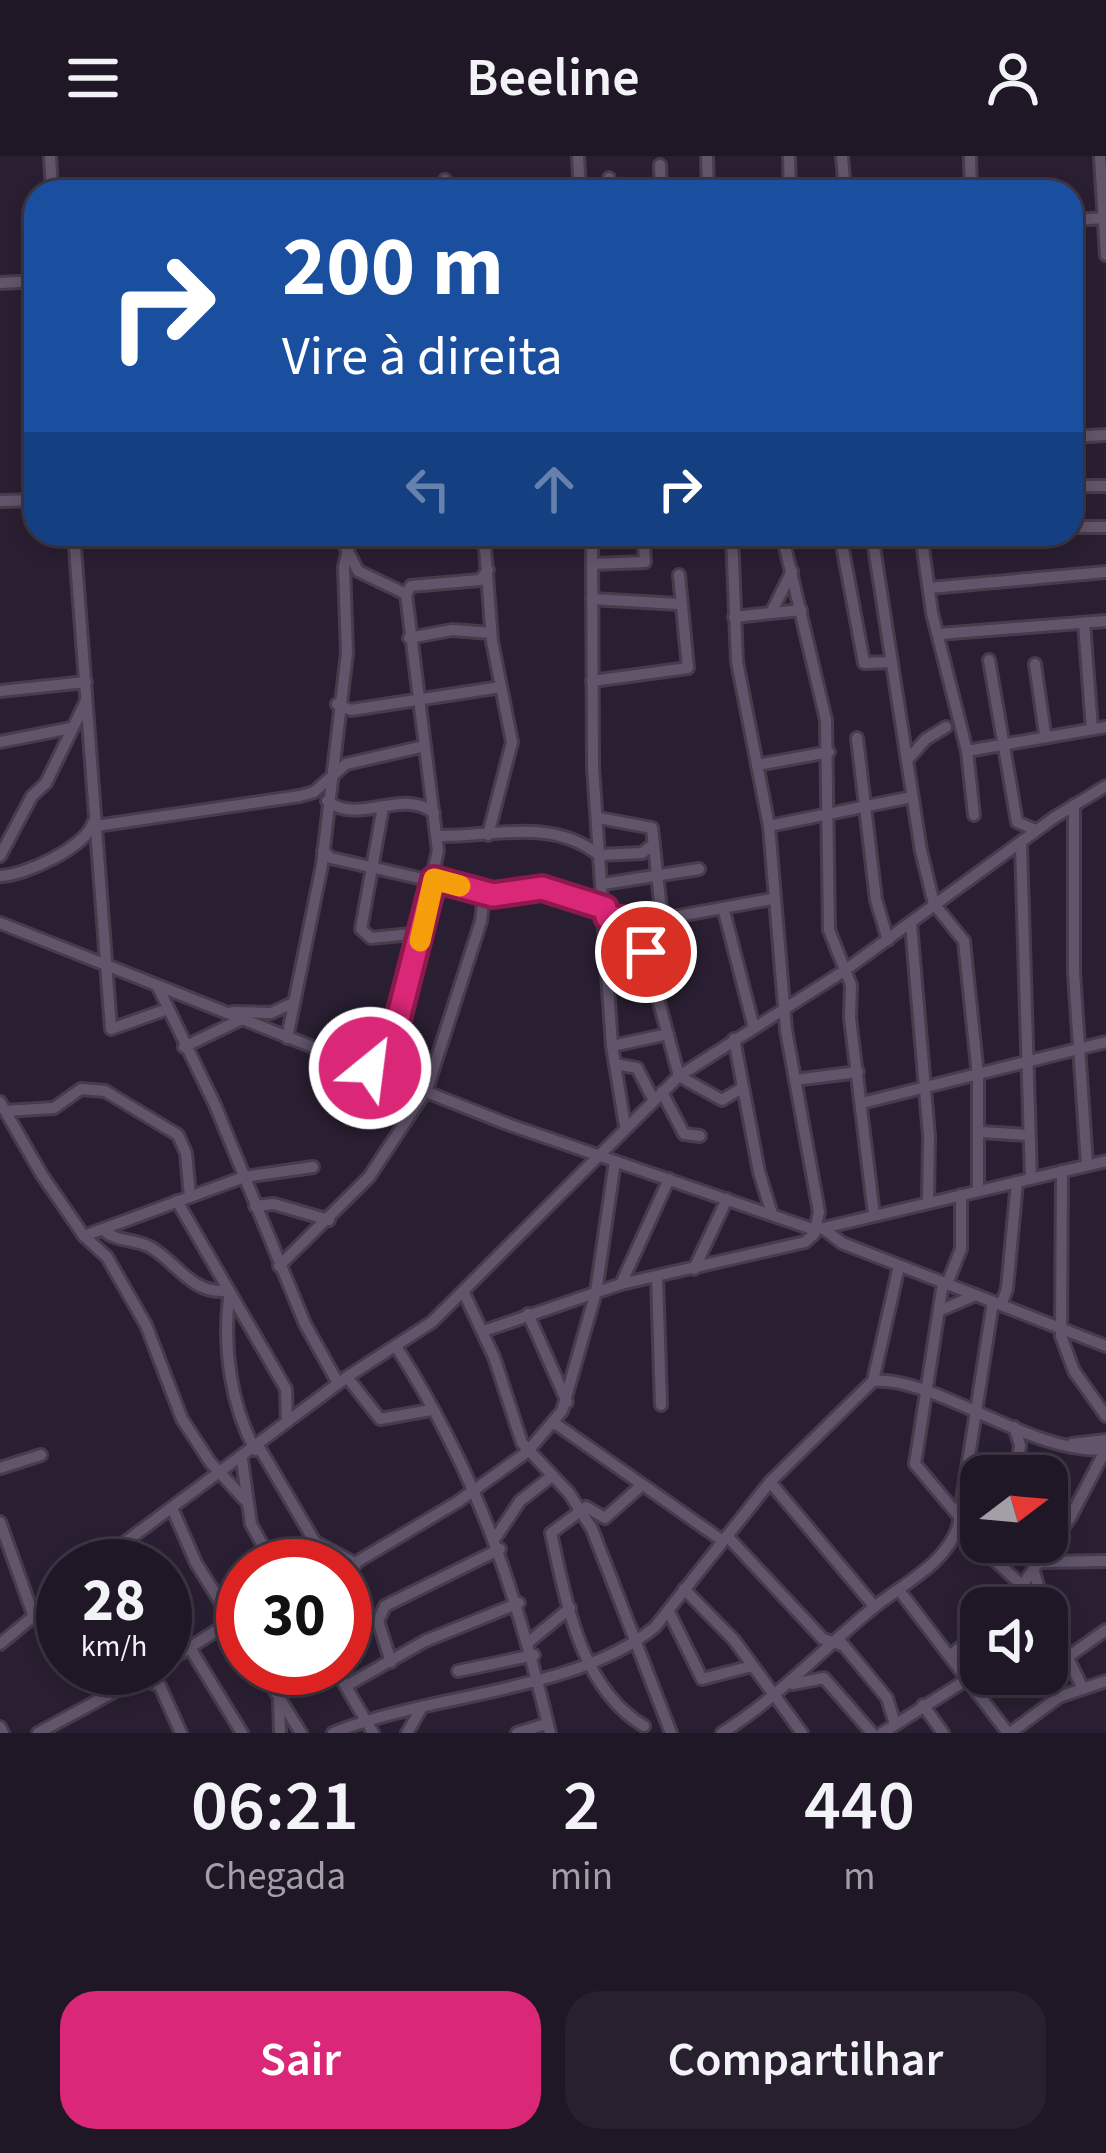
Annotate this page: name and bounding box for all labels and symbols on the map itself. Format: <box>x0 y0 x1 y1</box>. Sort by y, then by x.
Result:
pin <box>595 901 697 1003</box>
position arrow <box>307 1005 433 1131</box>
north arrow <box>960 1455 1068 1563</box>
speed limit sign: 30 <box>216 1539 372 1695</box>

